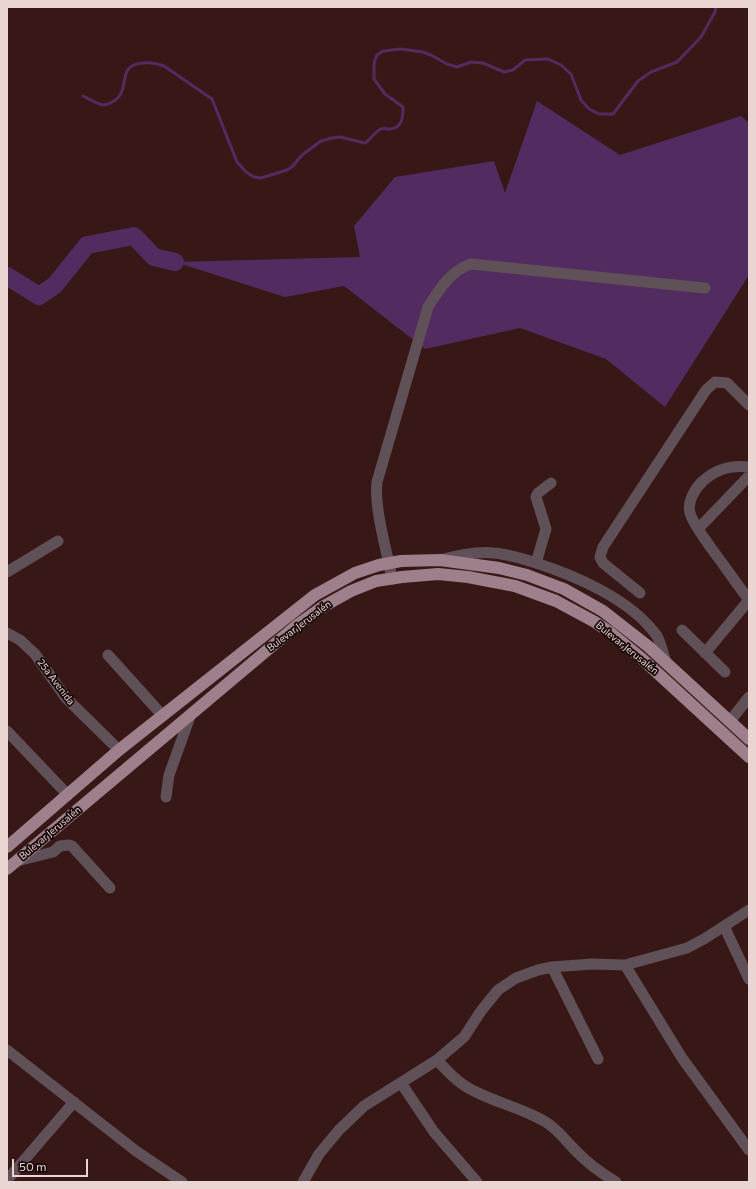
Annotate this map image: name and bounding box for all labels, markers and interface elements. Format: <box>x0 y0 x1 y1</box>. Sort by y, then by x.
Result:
street label: Bulevar Jerusalén <box>265 598 333 654</box>
street label: Bulevar Jerusalén <box>593 619 661 677</box>
street label: 25a Avenida <box>35 657 77 707</box>
street label: Bulevar Jerusalén <box>17 804 83 862</box>
scale bar <box>14 1151 90 1177</box>
text: 50 m <box>19 1159 47 1173</box>

